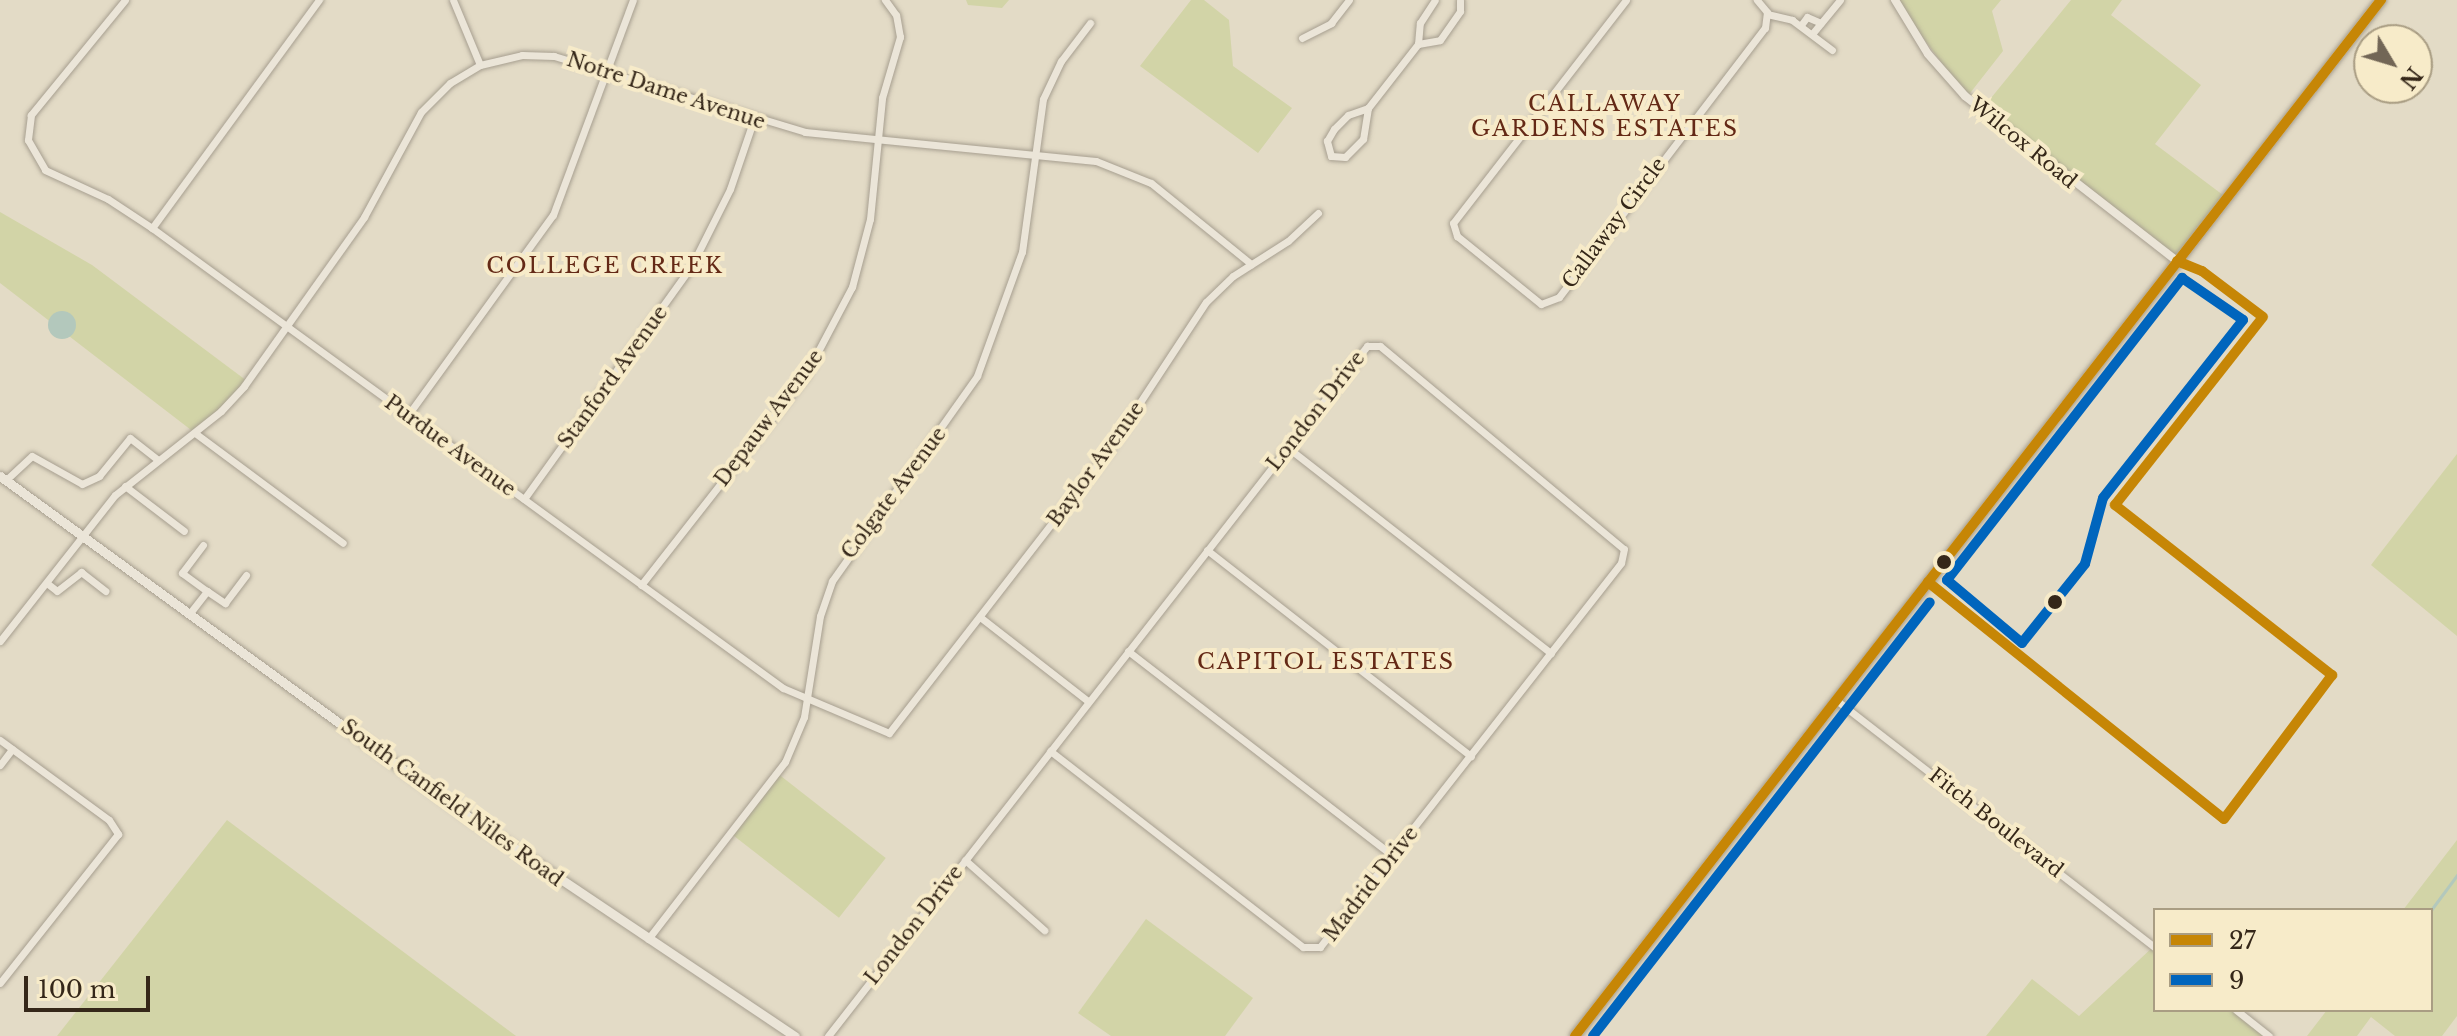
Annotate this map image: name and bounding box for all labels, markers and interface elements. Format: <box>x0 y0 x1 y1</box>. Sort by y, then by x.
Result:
north arrow <box>2353 24 2433 104</box>
street label: Notre Dame Avenue <box>563 47 769 135</box>
text: N <box>2394 61 2428 94</box>
district label: CALLAWAY GARDENS ESTATES <box>1471 90 1739 142</box>
street label: Wilcox Road <box>1964 92 2082 194</box>
street label: Callaway Circle <box>1557 153 1671 293</box>
district label: COLLEGE CREEK <box>486 253 724 279</box>
street label: Stanford Avenue <box>553 301 673 453</box>
street label: Depauw Avenue <box>709 344 829 492</box>
street label: London Drive <box>1262 347 1370 475</box>
street label: Purdue Avenue <box>380 390 520 502</box>
street label: Baylor Avenue <box>1042 396 1150 532</box>
street label: Colgate Avenue <box>836 422 952 564</box>
unlabelled marker <box>1936 554 1952 570</box>
unlabelled marker <box>2047 594 2063 610</box>
district label: CAPITOL ESTATES <box>1197 649 1455 675</box>
street label: South Canfield Niles Road <box>336 714 568 892</box>
street label: Fitch Boulevard <box>1924 763 2068 883</box>
street label: Madrid Drive <box>1319 822 1423 946</box>
street label: London Drive <box>860 861 968 989</box>
legend <box>2153 908 2433 1012</box>
text: 27 <box>2229 926 2256 955</box>
scale bar <box>28 960 154 1010</box>
text: 9 <box>2229 966 2244 995</box>
text: 100 m <box>38 975 116 1004</box>

